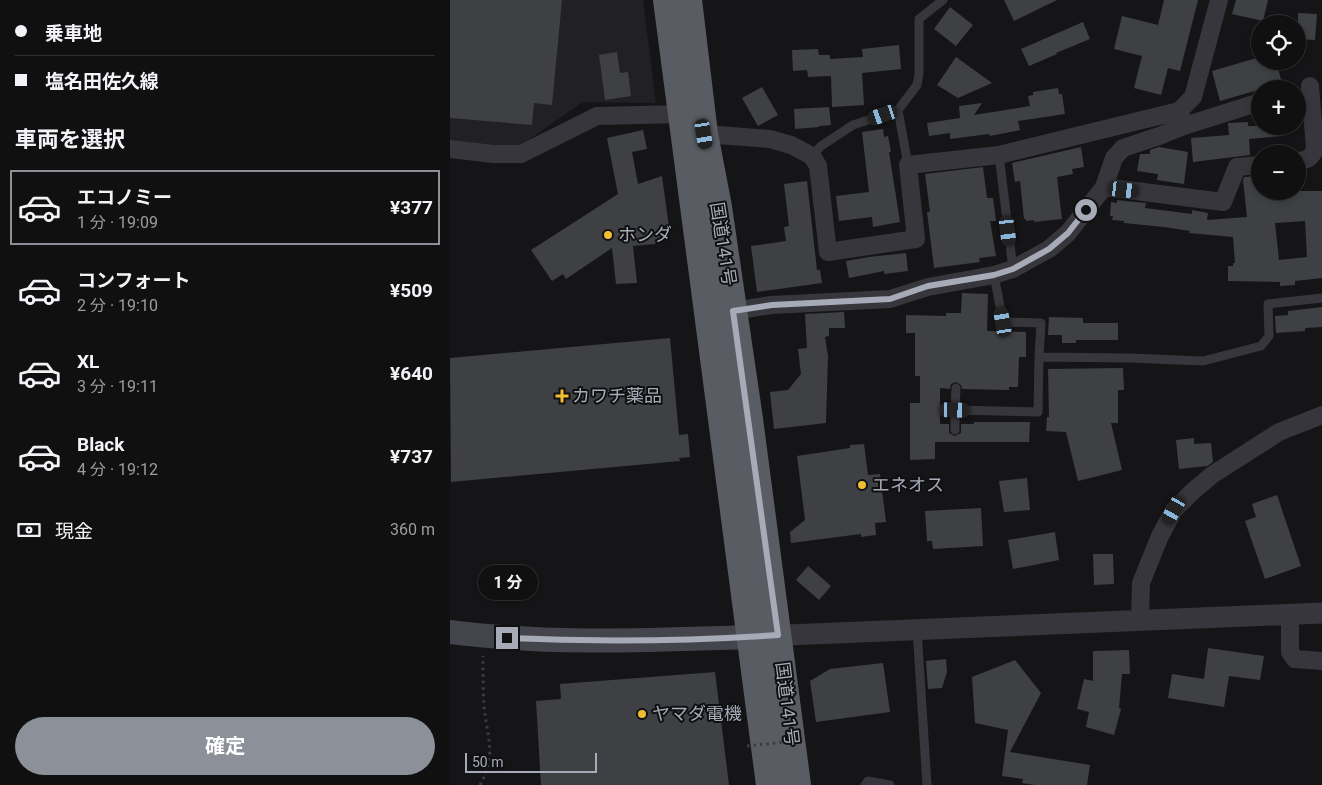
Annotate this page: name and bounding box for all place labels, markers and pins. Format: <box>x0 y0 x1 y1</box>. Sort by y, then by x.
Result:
place label: ホンダ <box>618 224 672 245</box>
marker: ホンダ <box>602 229 614 241</box>
place label: カワチ薬品 <box>572 385 662 406</box>
marker: カワチ薬品 <box>556 390 568 402</box>
place label: エネオス <box>872 474 944 495</box>
marker: エネオス <box>856 479 868 491</box>
place label: ヤマダ電機 <box>652 703 742 724</box>
marker: ヤマダ電機 <box>636 708 648 720</box>

